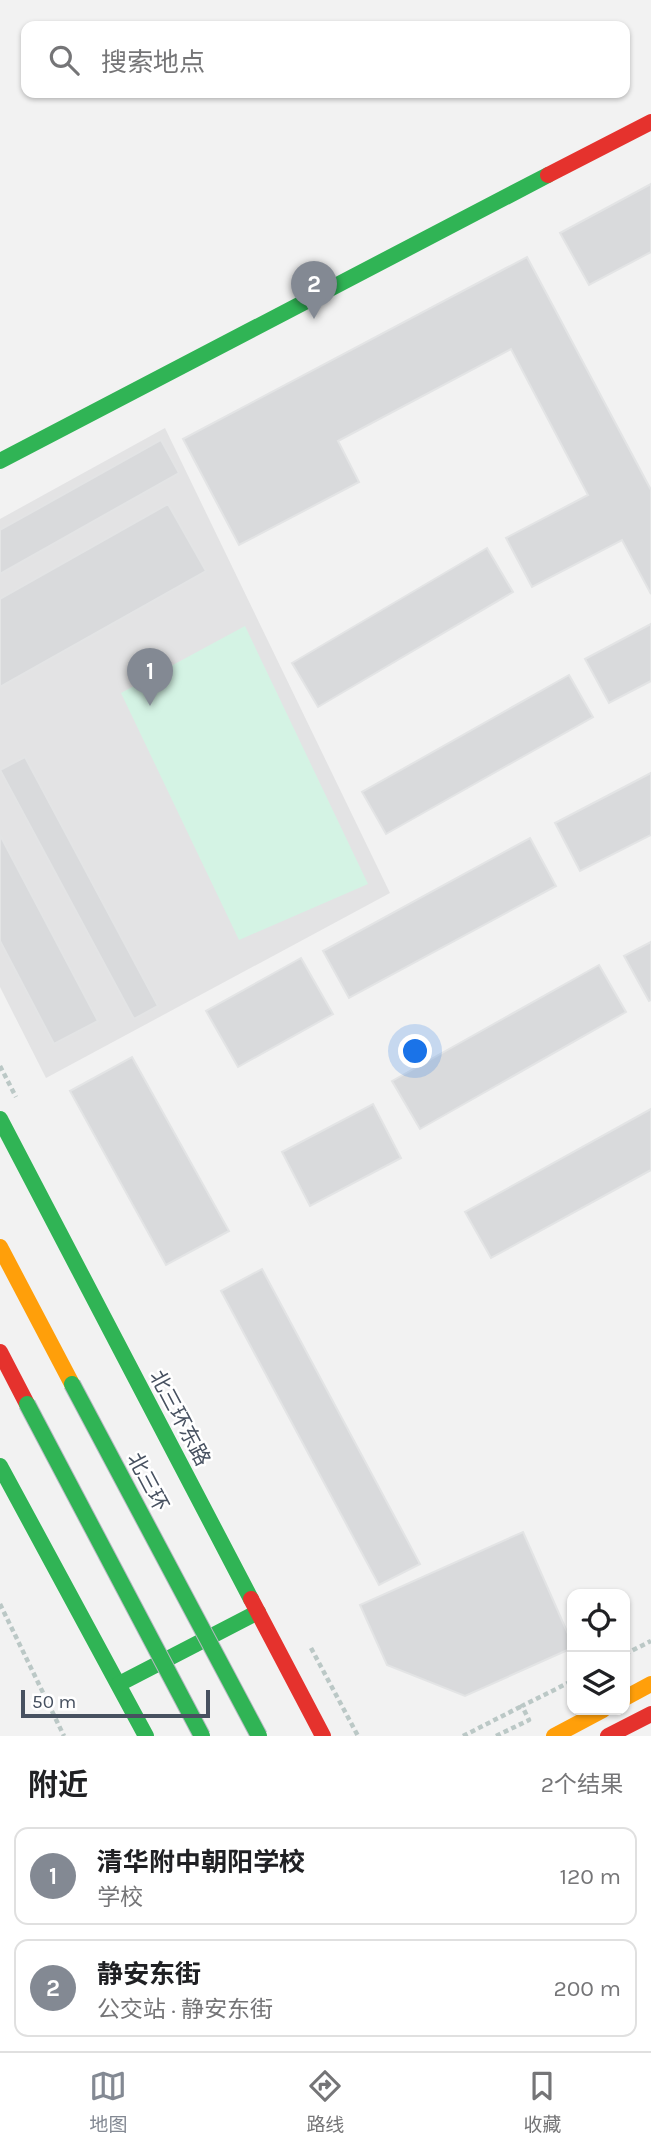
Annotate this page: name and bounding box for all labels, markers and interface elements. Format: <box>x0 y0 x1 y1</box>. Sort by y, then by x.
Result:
search box <box>21 21 630 98</box>
icon: search <box>45 41 83 79</box>
text: 搜索地点 <box>101 47 205 78</box>
pin: 2 <box>291 261 337 319</box>
pin: 1 <box>127 648 173 706</box>
your location <box>398 1034 432 1068</box>
street label: 北三环东路 <box>145 1366 215 1470</box>
street label: 北三环 <box>123 1449 173 1515</box>
map controls <box>567 1589 630 1715</box>
button: locate <box>567 1589 630 1652</box>
button: layers <box>567 1652 630 1715</box>
scale bar <box>21 1687 210 1719</box>
text: 50 m <box>32 1691 76 1713</box>
text: 附近 <box>28 1767 88 1803</box>
text: 2个结果 <box>541 1771 623 1798</box>
text: 清华附中朝阳学校 <box>97 1847 305 1878</box>
text: 1 <box>49 1863 57 1890</box>
text: 120 m <box>559 1863 621 1890</box>
text: 学校 <box>97 1884 143 1911</box>
text: 静安东街 <box>97 1959 201 1990</box>
text: 2 <box>46 1975 60 2002</box>
text: 200 m <box>553 1975 621 2002</box>
text: 公交站 · 静安东街 <box>97 1996 273 2023</box>
tab: 地图 <box>89 2067 128 2136</box>
tab: 路线 <box>306 2067 345 2136</box>
tab: 收藏 <box>523 2067 562 2136</box>

